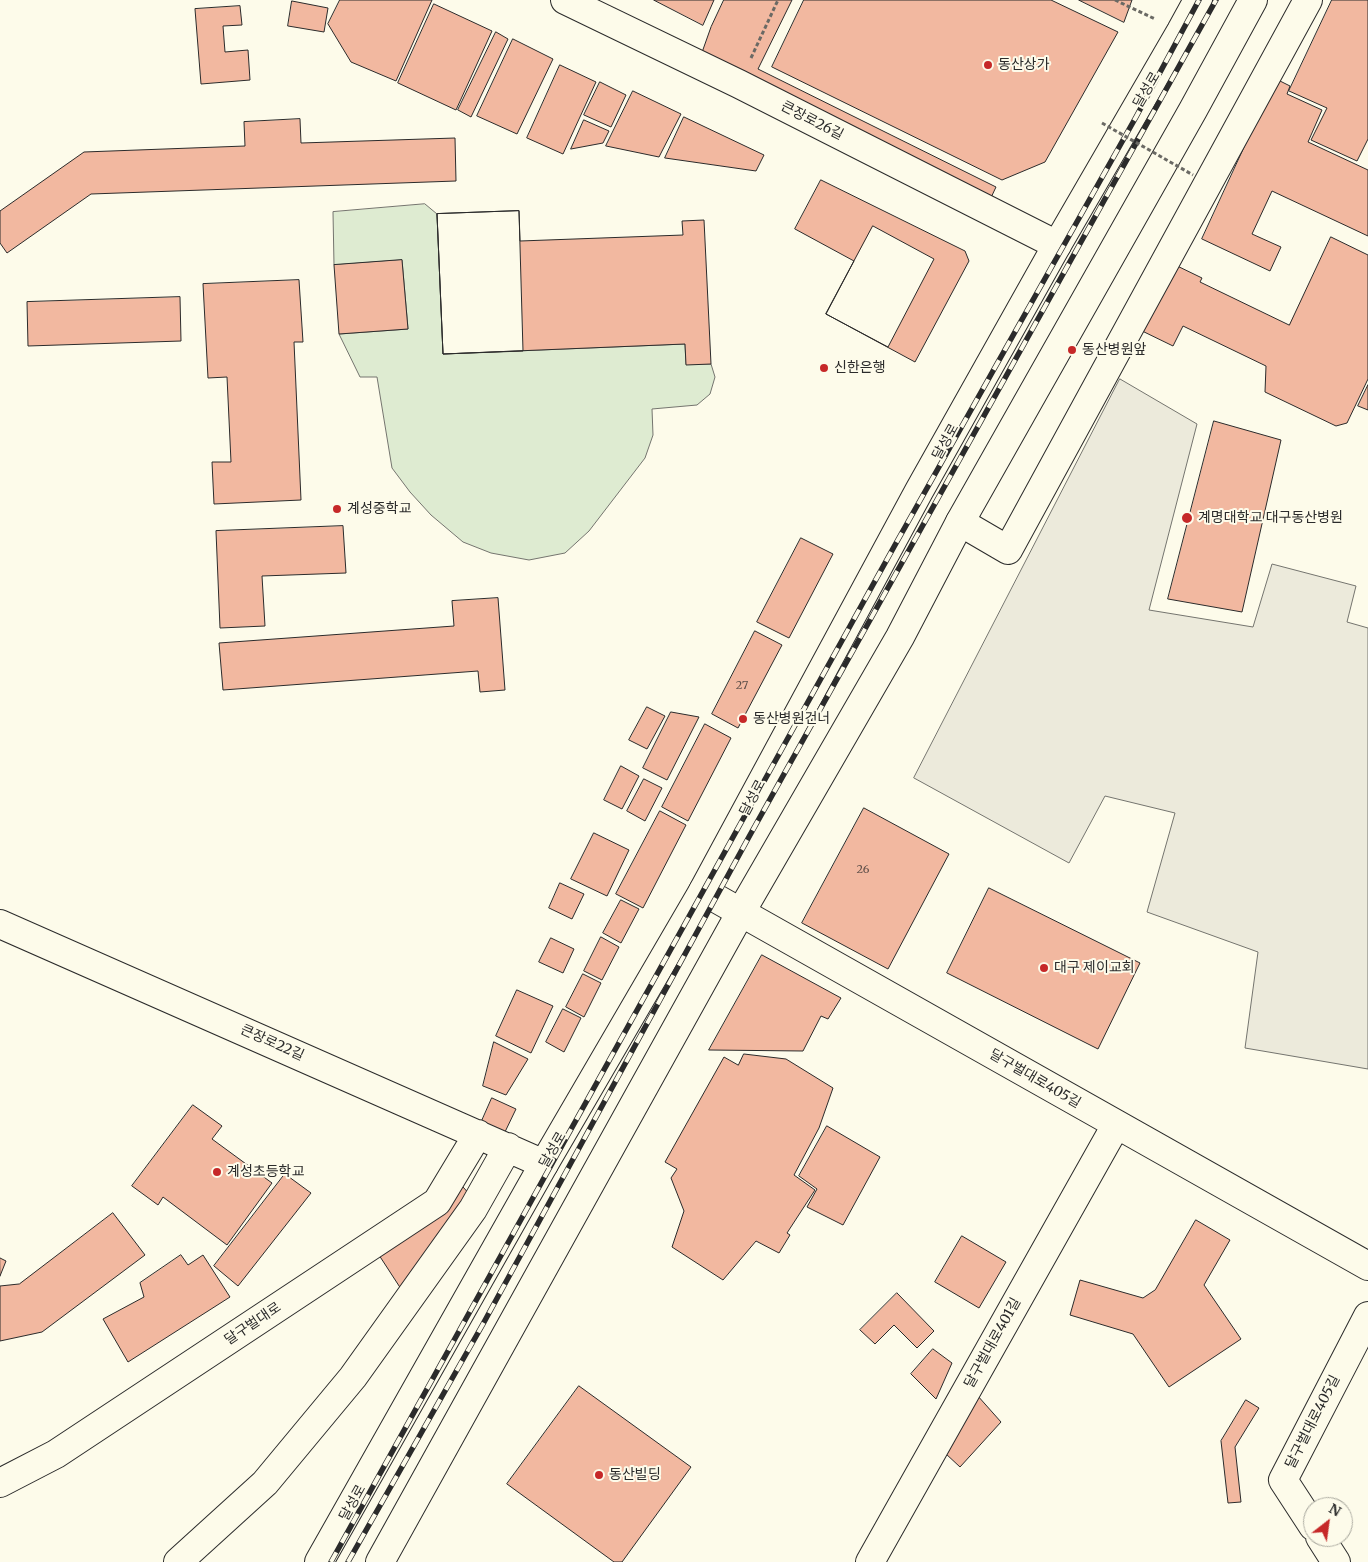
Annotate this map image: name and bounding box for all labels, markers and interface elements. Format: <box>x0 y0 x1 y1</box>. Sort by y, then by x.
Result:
place label: 동산상가 <box>998 57 1050 73</box>
marker: 동산상가 <box>982 59 994 71</box>
street label: 달성로 <box>1130 69 1164 111</box>
street label: 큰장로26길 <box>778 98 846 144</box>
place label: 동산병원앞 <box>1082 342 1146 358</box>
marker: 동산병원앞 <box>1066 344 1078 356</box>
place label: 신한은행 <box>834 360 886 376</box>
marker: 신한은행 <box>818 362 830 374</box>
street label: 달성로 <box>929 421 963 463</box>
place label: 계성중학교 <box>347 501 411 517</box>
marker: 계성중학교 <box>331 503 343 515</box>
place label: 계명대학교 대구동산병원 <box>1198 510 1343 526</box>
marker: 계명대학교 대구동산병원 <box>1180 511 1194 525</box>
house number: 27 <box>736 679 748 693</box>
place label: 동산병원건너 <box>753 711 830 727</box>
marker: 동산병원건너 <box>737 713 749 725</box>
street label: 달성로 <box>737 777 769 819</box>
house number: 26 <box>857 863 869 877</box>
place label: 대구 제이교회 <box>1054 960 1135 976</box>
marker: 대구 제이교회 <box>1038 962 1050 974</box>
street label: 큰장로22길 <box>238 1022 306 1064</box>
street label: 달구벌대로405길 <box>986 1046 1084 1112</box>
street label: 달성로 <box>536 1129 570 1171</box>
place label: 계성초등학교 <box>227 1164 304 1180</box>
marker: 계성초등학교 <box>211 1166 223 1178</box>
street label: 달구벌대로401길 <box>961 1295 1025 1391</box>
street label: 달구벌대로 <box>222 1299 284 1349</box>
street label: 달구벌대로405길 <box>1282 1372 1344 1472</box>
place label: 동산빌딩 <box>609 1467 661 1483</box>
marker: 동산빌딩 <box>593 1469 605 1481</box>
street label: 달성로 <box>336 1482 370 1524</box>
north arrow <box>1303 1497 1353 1547</box>
text: N <box>1326 1499 1344 1520</box>

